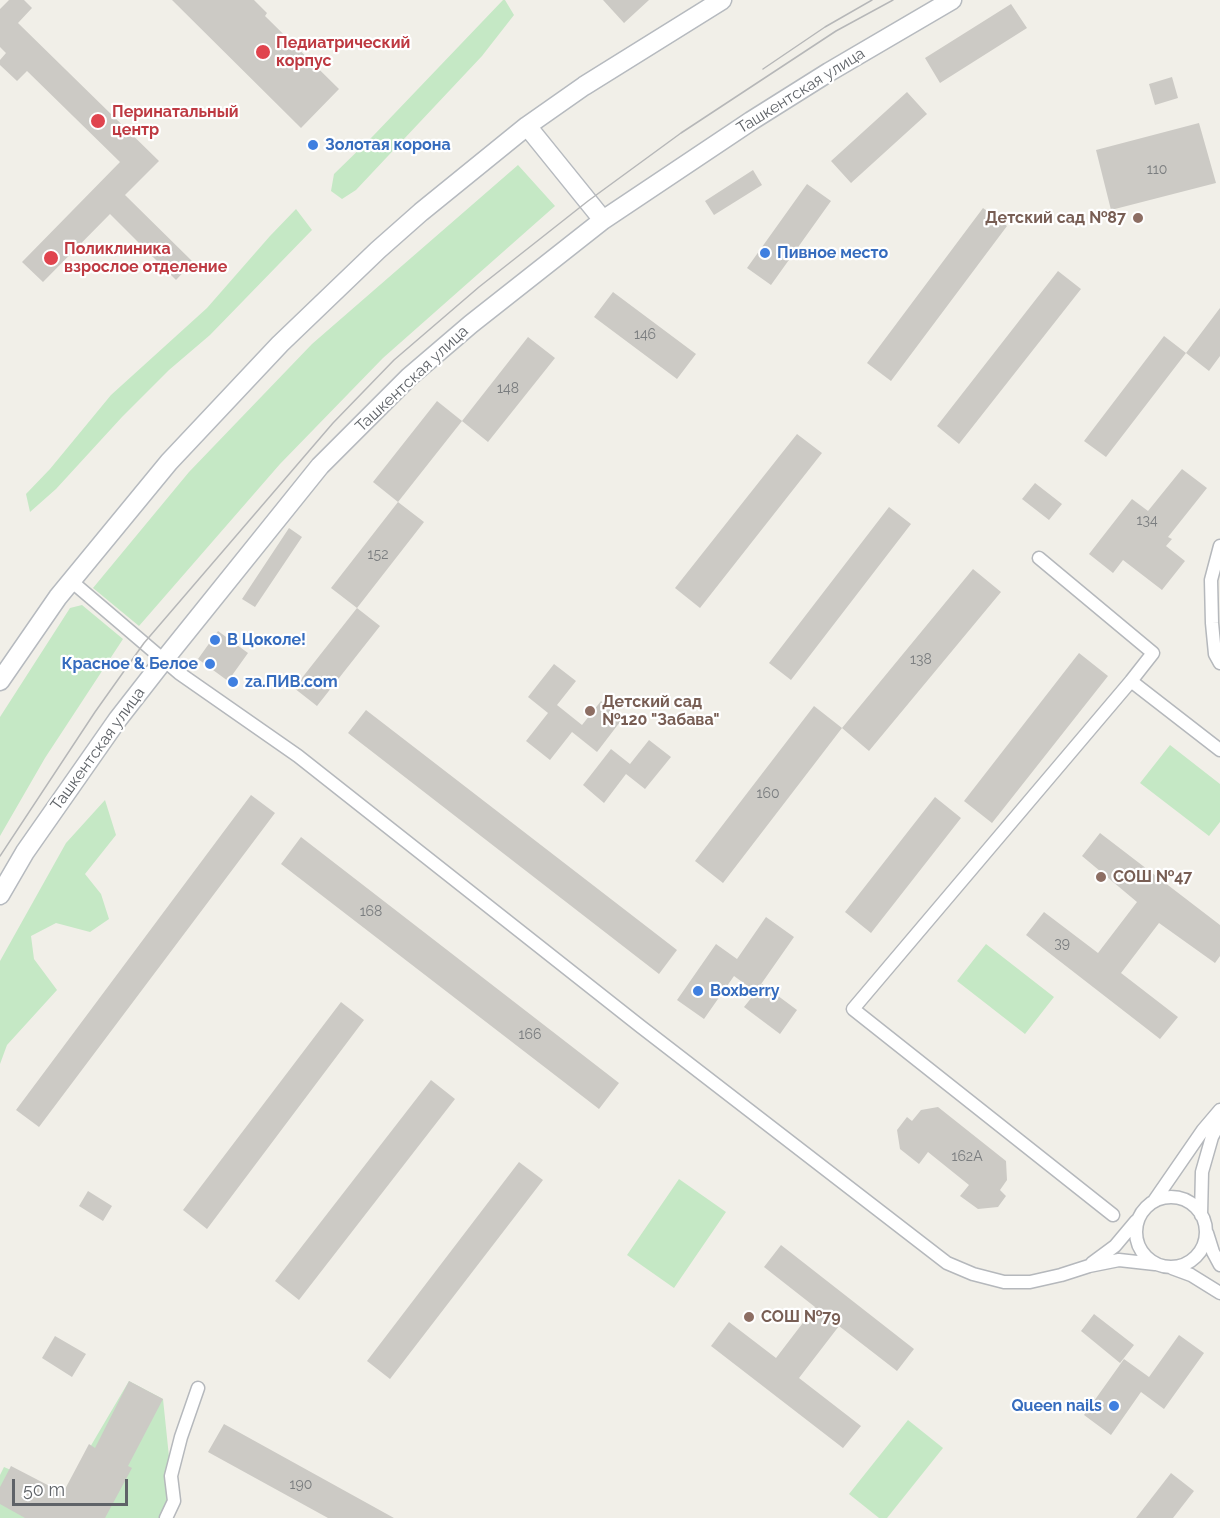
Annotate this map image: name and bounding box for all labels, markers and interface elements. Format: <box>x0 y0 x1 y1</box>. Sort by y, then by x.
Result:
place label: Педиатрический корпус <box>276 33 410 71</box>
marker: Педиатрический корпус <box>254 43 272 61</box>
street label: Ташкентская улица <box>733 44 869 138</box>
place label: Перинатальный центр <box>112 102 239 140</box>
marker: Перинатальный центр <box>89 112 107 130</box>
place label: Золотая корона <box>325 135 451 155</box>
marker: Золотая корона <box>306 138 320 152</box>
house number: 110 <box>1147 162 1167 178</box>
place label: Детский сад №87 <box>985 208 1126 228</box>
marker: Детский сад №87 <box>1131 211 1145 225</box>
place label: Поликлиника взрослое отделение <box>64 239 227 277</box>
place label: Пивное место <box>777 243 888 263</box>
marker: Пивное место <box>758 246 772 260</box>
marker: Поликлиника взрослое отделение <box>42 249 60 267</box>
street label: Ташкентская улица <box>352 322 472 436</box>
house number: 146 <box>634 327 656 343</box>
house number: 148 <box>497 381 519 397</box>
house number: 134 <box>1136 513 1158 529</box>
house number: 152 <box>368 547 388 563</box>
place label: В Цоколе! <box>227 630 306 650</box>
marker: В Цоколе! <box>208 633 222 647</box>
house number: 138 <box>910 652 932 668</box>
place label: Красное & Белое <box>62 654 198 674</box>
marker: Красное & Белое <box>203 657 217 671</box>
place label: za.ПИВ.com <box>245 672 338 692</box>
marker: za.ПИВ.com <box>226 675 240 689</box>
street label: Ташкентская улица <box>47 684 149 814</box>
place label: Детский сад №120 "Забава" <box>602 692 720 730</box>
marker: Детский сад №120 "Забава" <box>583 704 597 718</box>
house number: 160 <box>756 786 780 802</box>
place label: СОШ №47 <box>1113 867 1192 887</box>
marker: СОШ №47 <box>1094 870 1108 884</box>
house number: 168 <box>360 904 382 920</box>
house number: 39 <box>1054 936 1070 952</box>
place label: Boxberry <box>710 981 780 1001</box>
marker: Boxberry <box>691 984 705 998</box>
house number: 166 <box>519 1027 541 1043</box>
house number: 162А <box>951 1149 983 1165</box>
place label: СОШ №79 <box>761 1307 841 1327</box>
marker: СОШ №79 <box>742 1310 756 1324</box>
place label: Queen nails <box>1011 1396 1102 1416</box>
marker: Queen nails <box>1107 1399 1121 1413</box>
scale bar <box>15 1467 130 1505</box>
house number: 190 <box>290 1477 312 1493</box>
text: 50 m <box>23 1479 65 1500</box>

